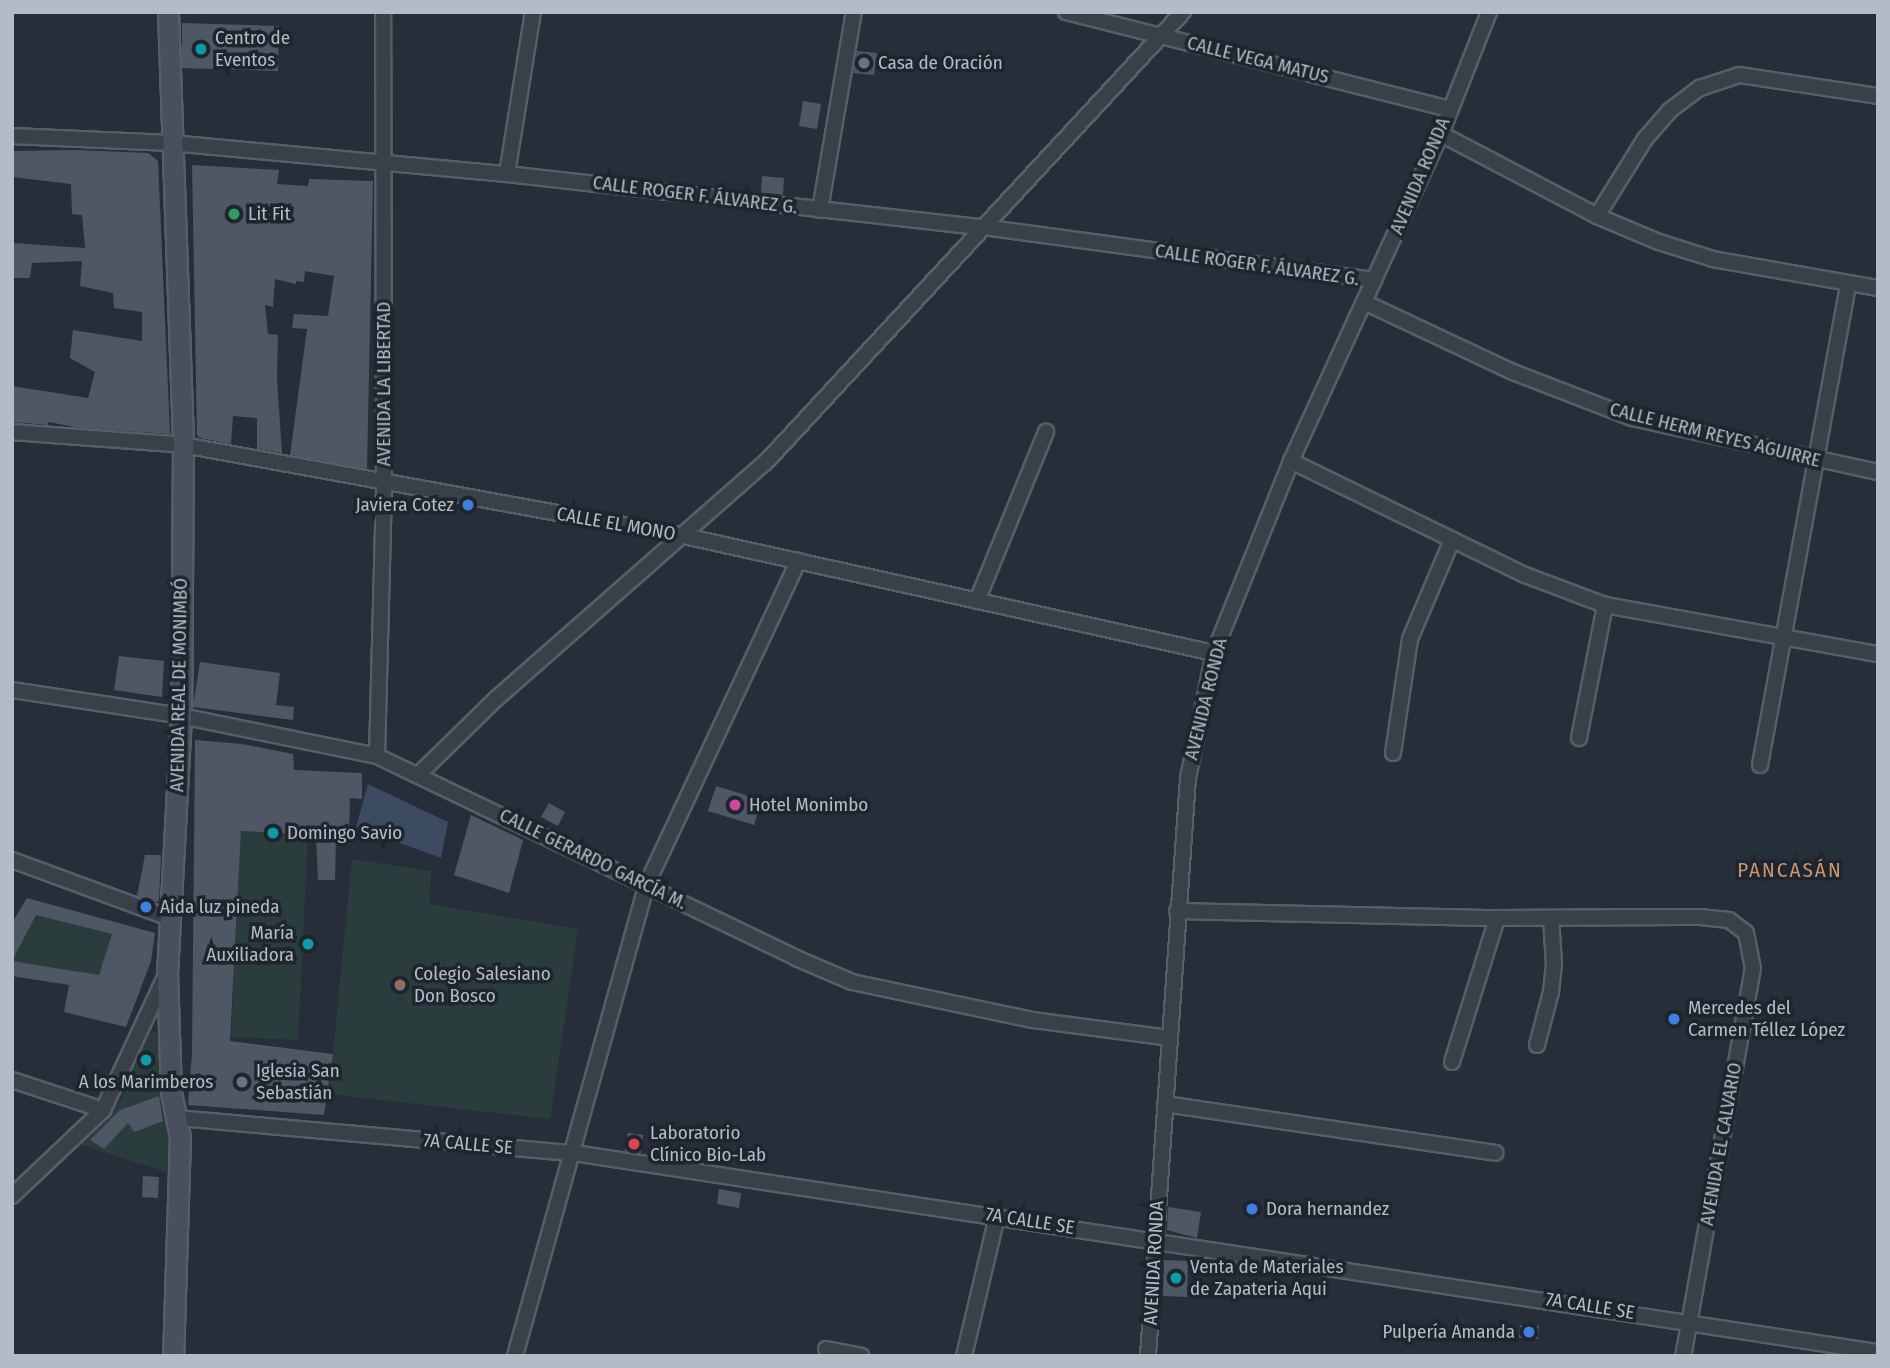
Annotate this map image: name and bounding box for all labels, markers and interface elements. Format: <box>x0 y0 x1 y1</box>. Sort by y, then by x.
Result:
place label: Centro de Eventos <box>215 27 290 71</box>
street label: CALLE VEGA MATUS <box>1185 31 1331 89</box>
marker: Centro de Eventos <box>193 41 209 57</box>
place label: Casa de Oración <box>878 52 1003 74</box>
marker: Casa de Oración <box>856 55 872 71</box>
street label: AVENIDA RONDA <box>1385 114 1455 238</box>
street label: CALLE ROGER F. ÁLVAREZ G. <box>591 171 799 219</box>
place label: Lit Fit <box>248 203 291 225</box>
marker: Lit Fit <box>226 206 242 222</box>
street label: CALLE ROGER F. ÁLVAREZ G. <box>1154 239 1360 291</box>
street label: AVENIDA LA LIBERTAD <box>373 302 395 466</box>
street label: CALLE HERM REYES AGUIRRE <box>1607 398 1823 472</box>
place label: Javiera Cotez <box>355 494 454 516</box>
marker: Javiera Cotez <box>460 497 476 513</box>
street label: CALLE EL MONO <box>555 502 677 546</box>
street label: AVENIDA REAL DE MONIMBÓ <box>166 578 192 792</box>
street label: AVENIDA RONDA <box>1180 636 1232 762</box>
place label: Hotel Monimbo <box>749 794 868 816</box>
marker: Hotel Monimbo <box>727 797 743 813</box>
street label: CALLE GERARDO GARCÍA M. <box>496 804 690 914</box>
place label: Domingo Savio <box>287 822 402 844</box>
marker: Domingo Savio <box>265 825 281 841</box>
district label: PANCASÁN <box>1738 857 1842 883</box>
place label: Aida luz pineda <box>160 896 279 918</box>
marker: Aida luz pineda <box>138 899 154 915</box>
place label: María Auxiliadora <box>206 922 294 966</box>
marker: María Auxiliadora <box>300 936 316 952</box>
place label: Colegio Salesiano Don Bosco <box>414 963 551 1007</box>
marker: Colegio Salesiano Don Bosco <box>392 977 408 993</box>
place label: Mercedes del Carmen Téllez López <box>1688 997 1845 1041</box>
marker: Mercedes del Carmen Téllez López <box>1666 1011 1682 1027</box>
marker: A los Marimberos <box>138 1052 154 1068</box>
place label: Iglesia San Sebastián <box>256 1060 340 1104</box>
street label: AVENIDA EL CALVARIO <box>1695 1061 1747 1227</box>
place label: A los Marimberos <box>79 1071 213 1093</box>
marker: Iglesia San Sebastián <box>234 1074 250 1090</box>
place label: Laboratorio Clínico Bio-Lab <box>650 1122 766 1166</box>
street label: 7A CALLE SE <box>422 1129 514 1159</box>
marker: Laboratorio Clínico Bio-Lab <box>624 1134 644 1154</box>
place label: Dora hernandez <box>1266 1198 1389 1220</box>
street label: AVENIDA RONDA <box>1139 1200 1169 1326</box>
marker: Dora hernandez <box>1244 1201 1260 1217</box>
street label: 7A CALLE SE <box>984 1203 1076 1239</box>
place label: Venta de Materiales de Zapateria Aqui <box>1190 1256 1344 1300</box>
marker: Venta de Materiales de Zapateria Aqui <box>1168 1270 1184 1286</box>
street label: 7A CALLE SE <box>1544 1288 1636 1324</box>
place label: Pulpería Amanda <box>1382 1321 1515 1343</box>
marker: Pulpería Amanda <box>1521 1324 1537 1340</box>

